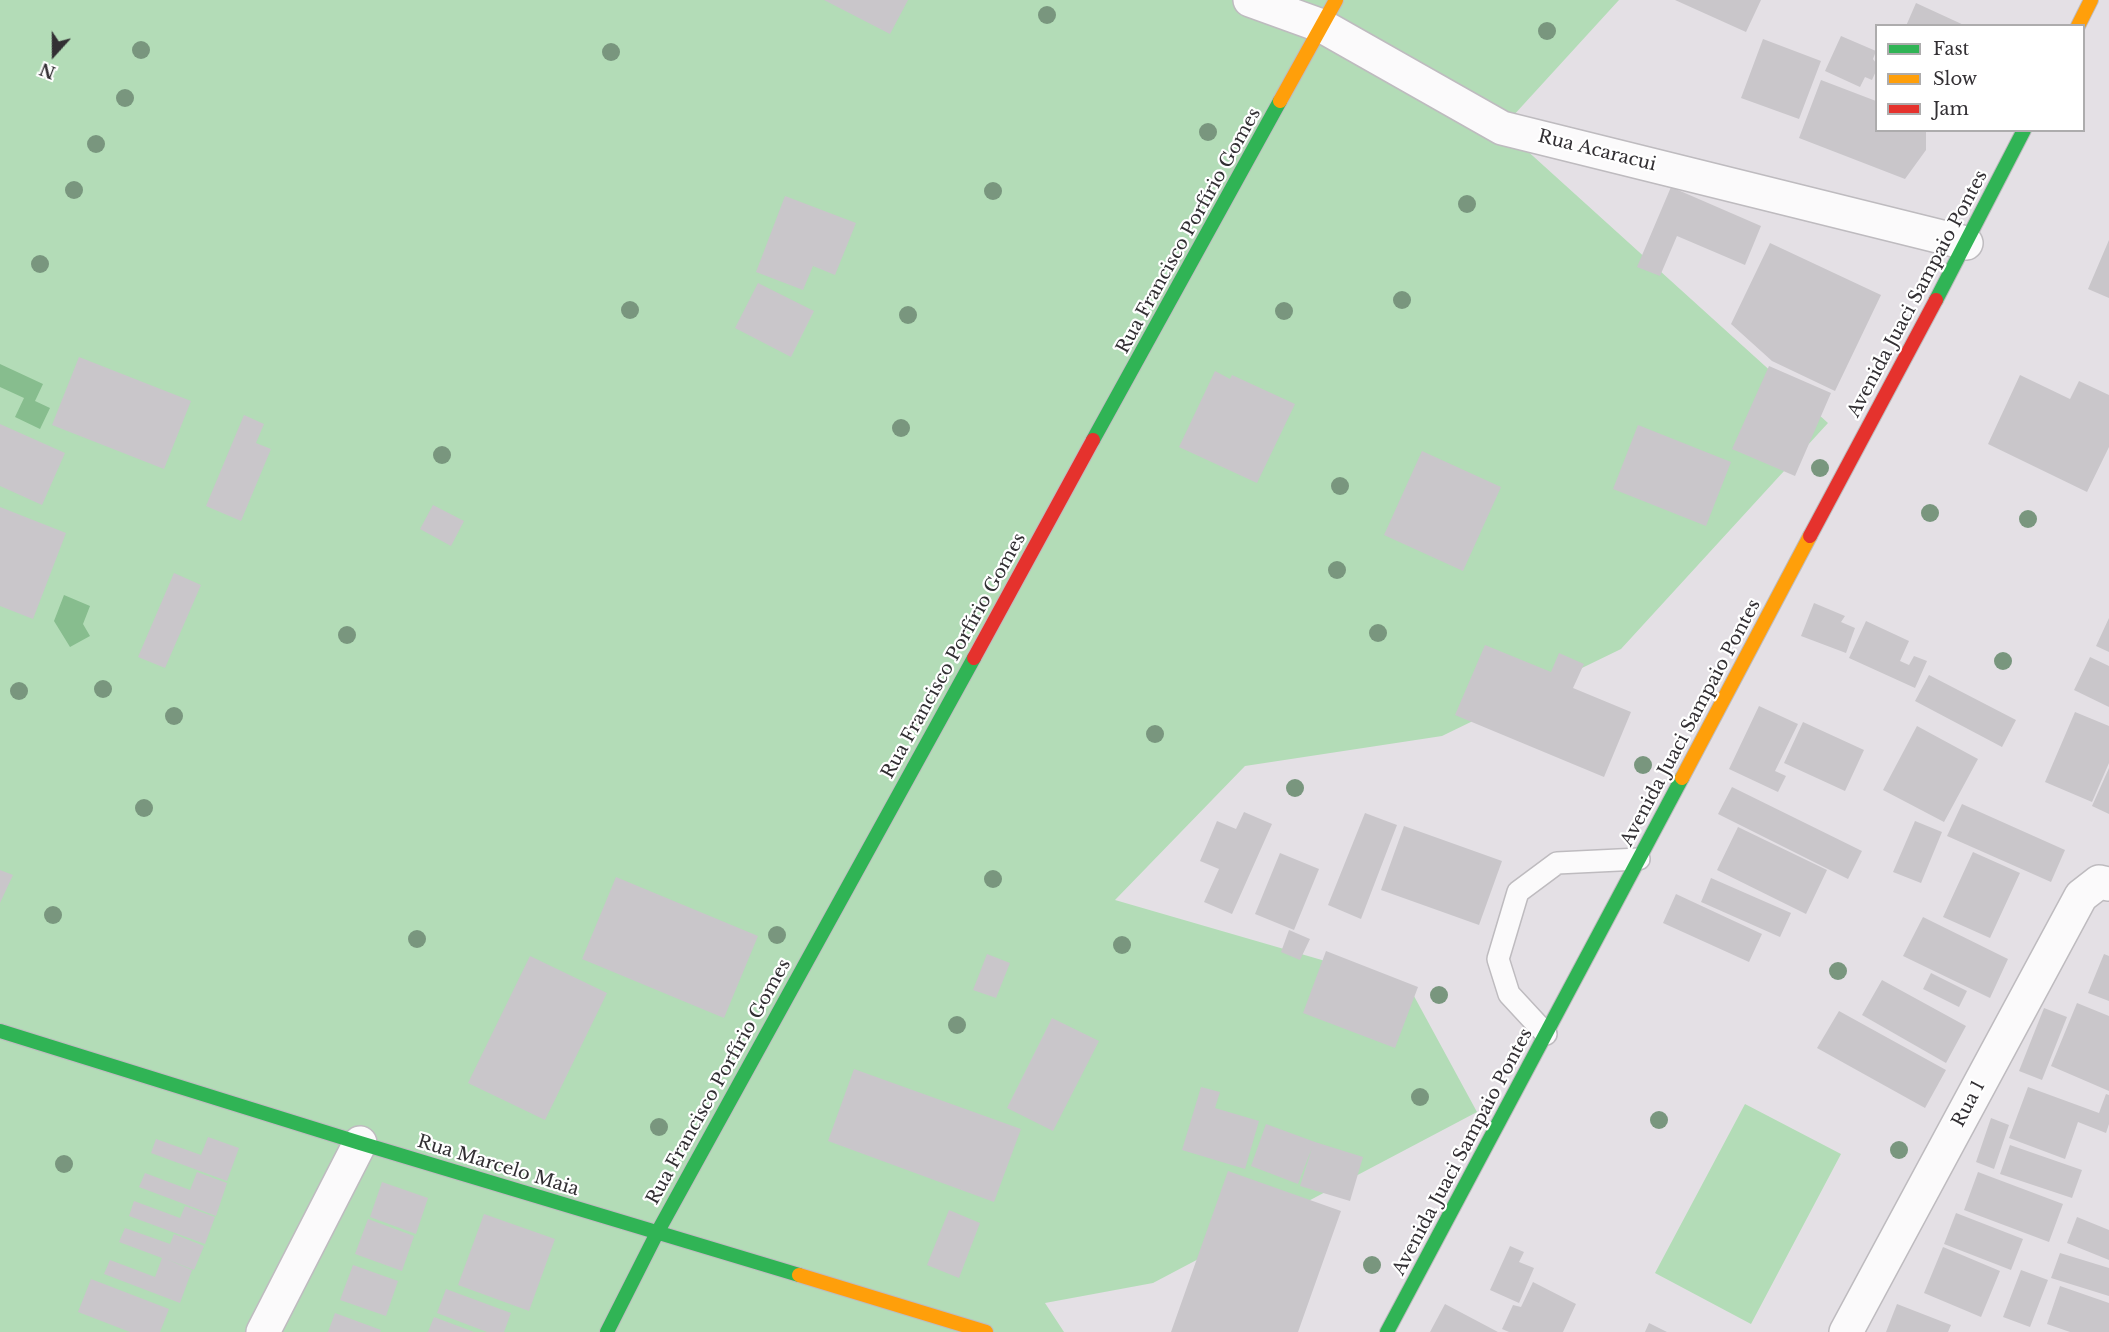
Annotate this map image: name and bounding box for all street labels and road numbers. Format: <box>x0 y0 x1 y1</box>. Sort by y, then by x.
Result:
street label: Rua Francisco Porfírio Gomes <box>1112 104 1266 358</box>
street label: Rua Acaracui <box>1536 126 1658 176</box>
street label: Avenida Juaci Sampaio Pontes <box>1844 167 1992 421</box>
street label: Rua Francisco Porfírio Gomes <box>877 529 1031 783</box>
street label: Avenida Juaci Sampaio Pontes <box>1617 596 1765 850</box>
street label: Rua Francisco Porfírio Gomes <box>642 955 796 1209</box>
street label: Avenida Juaci Sampaio Pontes <box>1389 1025 1537 1279</box>
street label: Rua 1 <box>1948 1077 1990 1131</box>
street label: Rua Marcelo Maia <box>415 1131 581 1201</box>

